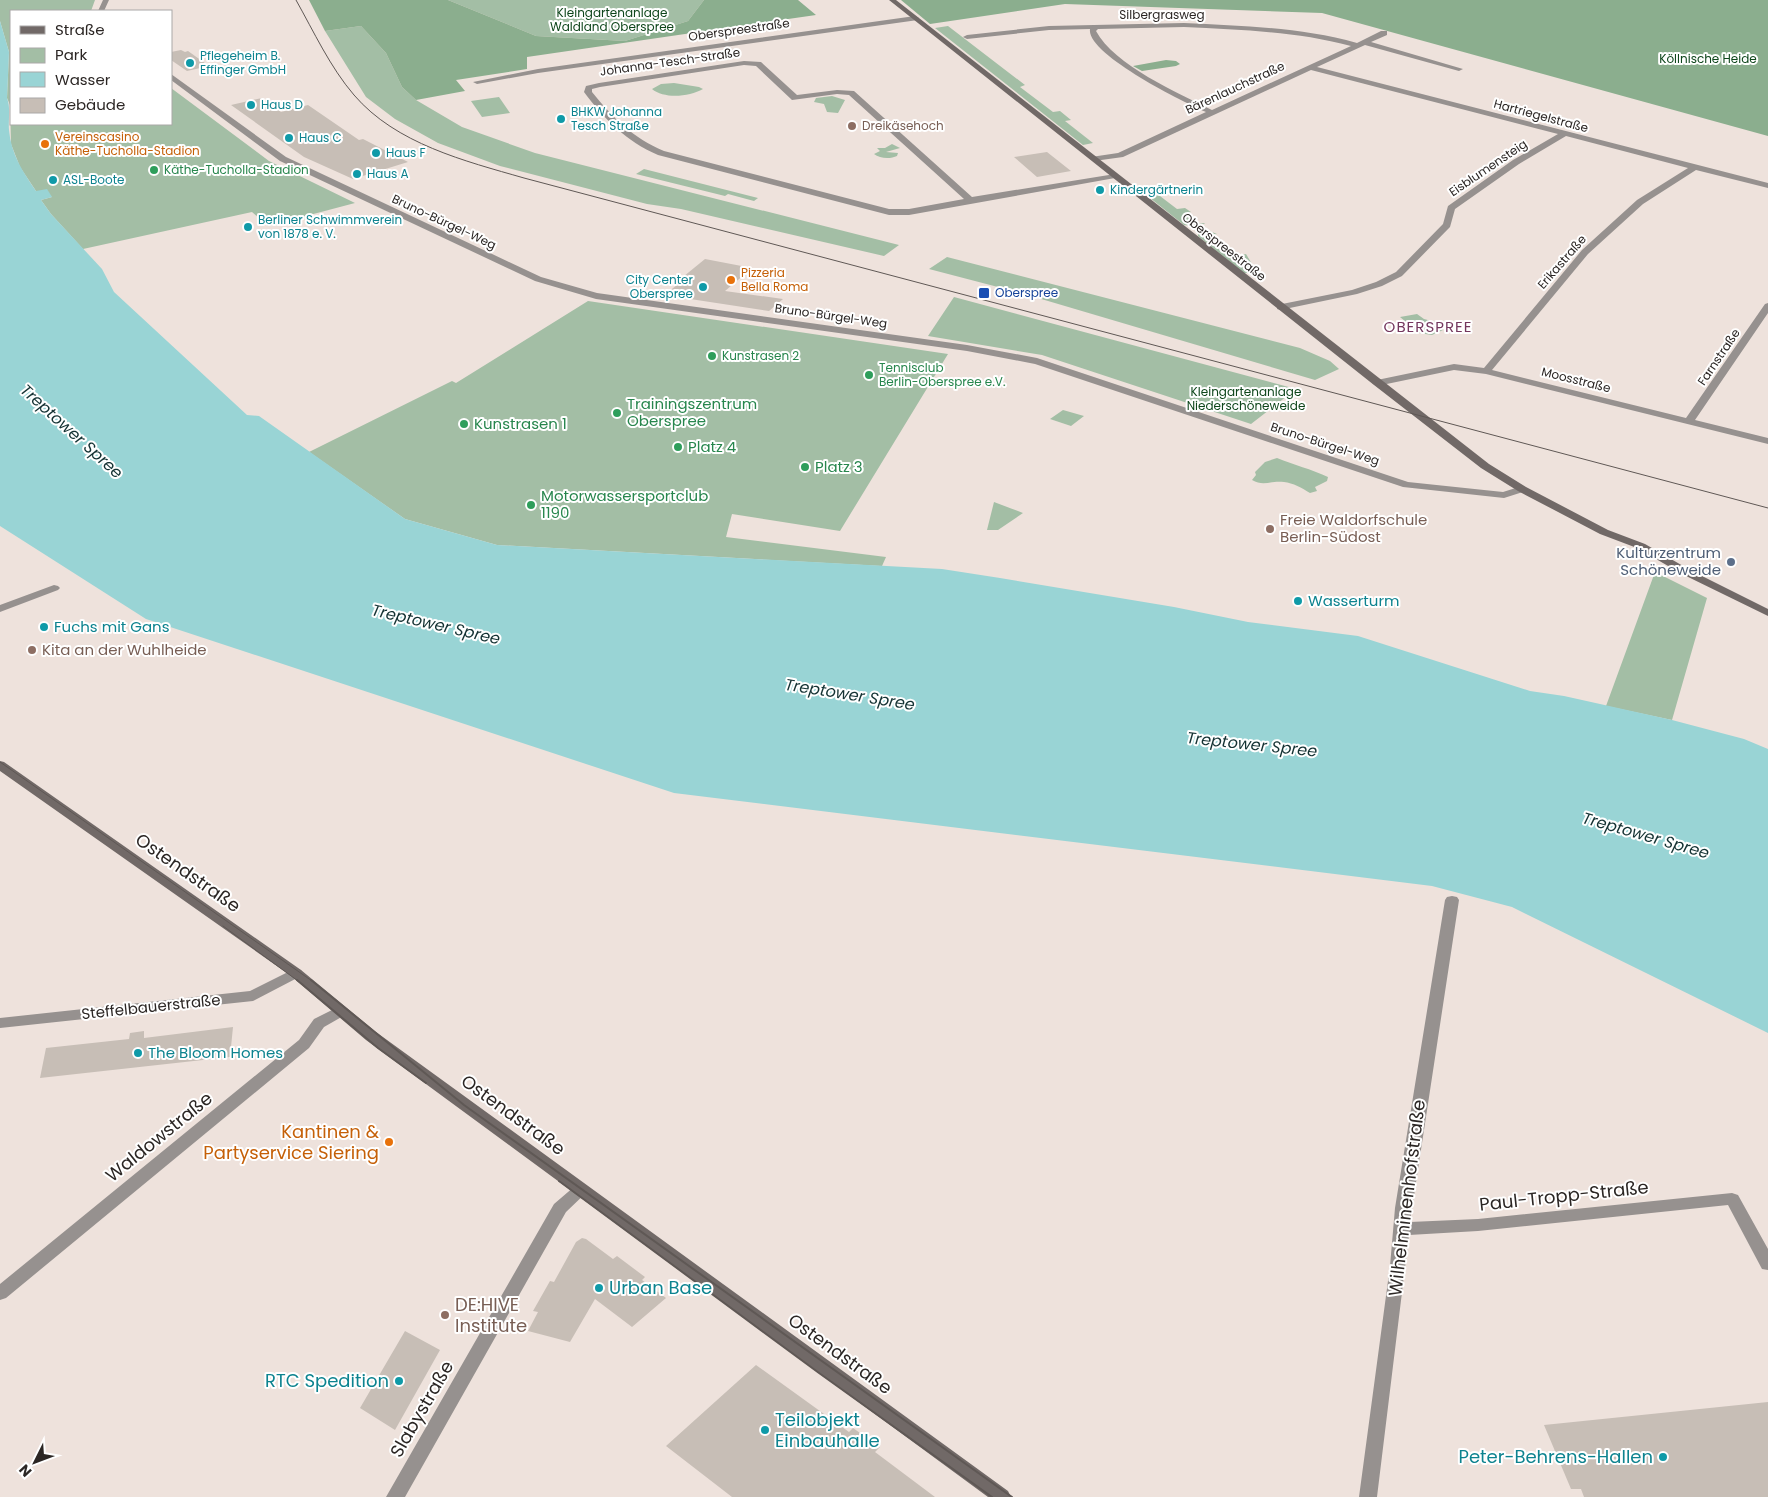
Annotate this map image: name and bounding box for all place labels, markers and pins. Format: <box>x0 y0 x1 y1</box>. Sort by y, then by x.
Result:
place label: Pflegeheim B. Effinger GmbH <box>200 47 286 78</box>
marker: Pflegeheim B. Effinger GmbH <box>184 57 196 69</box>
place label: Haus D <box>261 96 303 113</box>
marker: Haus D <box>245 99 257 111</box>
place label: BHKW Johanna Tesch Straße <box>571 103 662 134</box>
marker: BHKW Johanna Tesch Straße <box>555 113 567 125</box>
place label: Dreikäsehoch <box>862 117 944 134</box>
marker: Dreikäsehoch <box>846 120 858 132</box>
place label: Vereinscasino Käthe-Tucholla-Stadion <box>55 128 200 159</box>
place label: Haus C <box>299 129 342 146</box>
marker: Haus C <box>283 132 295 144</box>
marker: Vereinscasino Käthe-Tucholla-Stadion <box>39 138 51 150</box>
place label: Haus F <box>386 144 426 161</box>
marker: Haus F <box>370 147 382 159</box>
place label: Käthe-Tucholla-Stadion <box>164 161 309 178</box>
marker: Käthe-Tucholla-Stadion <box>148 164 160 176</box>
place label: Haus A <box>367 165 409 182</box>
marker: Haus A <box>351 168 363 180</box>
place label: ASL-Boote <box>63 171 124 188</box>
marker: ASL-Boote <box>47 174 59 186</box>
place label: Kindergärtnerin <box>1110 181 1203 198</box>
marker: Kindergärtnerin <box>1094 184 1106 196</box>
place label: Berliner Schwimmverein von 1878 e. V. <box>258 211 402 242</box>
marker: Berliner Schwimmverein von 1878 e. V. <box>242 221 254 233</box>
place label: Pizzeria Bella Roma <box>741 264 808 295</box>
place label: City Center Oberspree <box>626 271 694 302</box>
marker: Pizzeria Bella Roma <box>725 274 737 286</box>
marker: City Center Oberspree <box>697 281 709 293</box>
place label: Oberspree <box>995 284 1058 301</box>
marker: Oberspree <box>977 286 991 300</box>
place label: Kunstrasen 2 <box>722 347 799 364</box>
marker: Kunstrasen 2 <box>706 350 718 362</box>
place label: Tennisclub Berlin-Oberspree e.V. <box>879 359 1005 390</box>
marker: Tennisclub Berlin-Oberspree e.V. <box>863 369 875 381</box>
place label: Trainingszentrum Oberspree <box>627 393 757 431</box>
marker: Trainingszentrum Oberspree <box>611 407 623 419</box>
place label: Kunstrasen 1 <box>474 413 567 434</box>
marker: Kunstrasen 1 <box>458 418 470 430</box>
place label: Platz 4 <box>688 436 736 457</box>
marker: Platz 4 <box>672 441 684 453</box>
place label: Platz 3 <box>815 456 863 477</box>
marker: Platz 3 <box>799 461 811 473</box>
place label: Motorwassersportclub 1190 <box>541 485 708 523</box>
marker: Motorwassersportclub 1190 <box>525 499 537 511</box>
place label: Freie Waldorfschule Berlin-Südost <box>1280 509 1427 547</box>
marker: Freie Waldorfschule Berlin-Südost <box>1264 523 1276 535</box>
place label: Kulturzentrum Schöneweide <box>1616 542 1721 580</box>
marker: Kulturzentrum Schöneweide <box>1725 556 1737 568</box>
place label: Wasserturm <box>1308 590 1399 611</box>
marker: Wasserturm <box>1292 595 1304 607</box>
place label: Fuchs mit Gans <box>54 616 170 637</box>
marker: Fuchs mit Gans <box>38 621 50 633</box>
place label: Kita an der Wuhlheide <box>42 639 207 660</box>
marker: Kita an der Wuhlheide <box>26 644 38 656</box>
place label: The Bloom Homes <box>148 1042 283 1063</box>
marker: The Bloom Homes <box>132 1047 144 1059</box>
place label: Kantinen & Partyservice Siering <box>203 1119 380 1165</box>
marker: Kantinen & Partyservice Siering <box>383 1136 395 1148</box>
place label: Urban Base <box>609 1275 712 1300</box>
marker: Urban Base <box>593 1282 605 1294</box>
place label: DE:HIVE Institute <box>455 1292 527 1338</box>
marker: DE:HIVE Institute <box>439 1309 451 1321</box>
place label: RTC Spedition <box>265 1368 389 1393</box>
marker: RTC Spedition <box>393 1375 405 1387</box>
place label: Teilobjekt Einbauhalle <box>775 1407 880 1453</box>
marker: Teilobjekt Einbauhalle <box>759 1424 771 1436</box>
place label: Peter-Behrens-Hallen <box>1458 1444 1653 1469</box>
marker: Peter-Behrens-Hallen <box>1657 1451 1669 1463</box>

